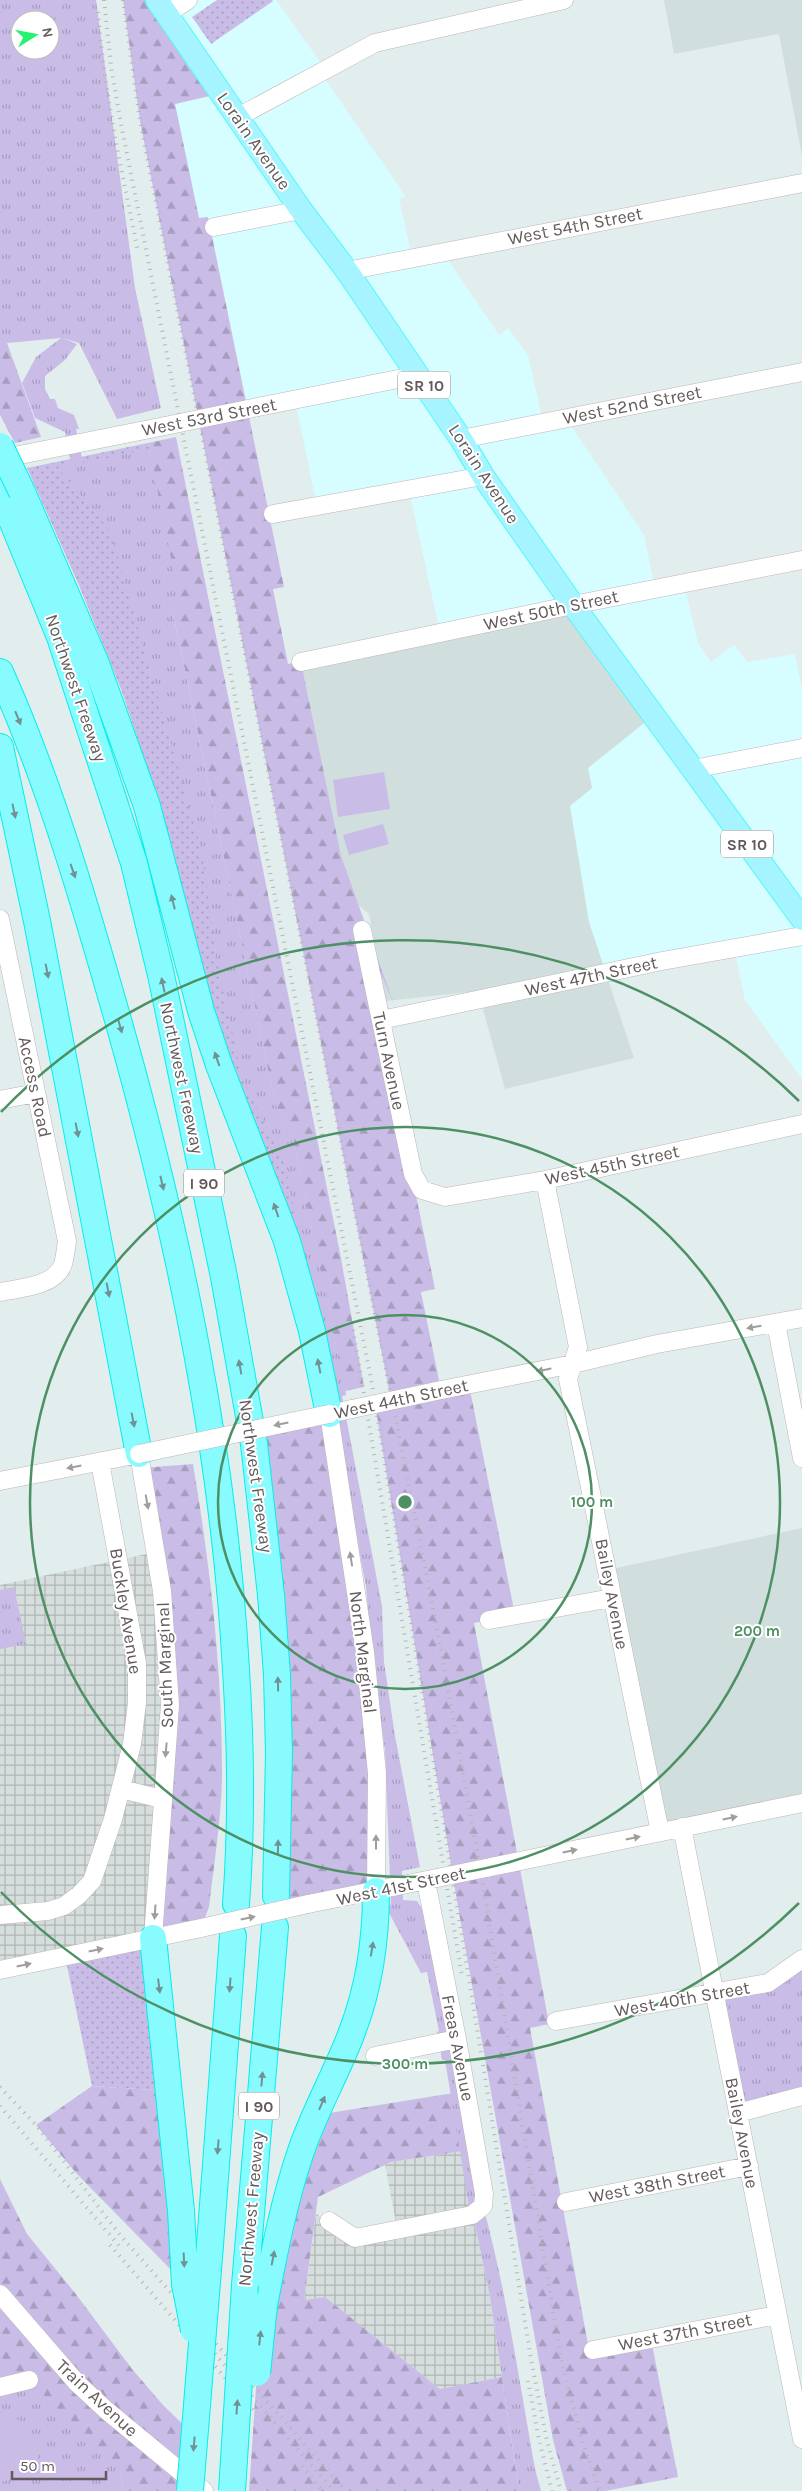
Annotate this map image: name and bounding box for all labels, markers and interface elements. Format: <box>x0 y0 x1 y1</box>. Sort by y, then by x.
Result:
north arrow <box>10 10 60 60</box>
text: N <box>38 26 57 39</box>
street label: Lorain Avenue <box>212 88 296 194</box>
street label: West 54th Street <box>506 202 644 250</box>
road number: SR 10 <box>398 372 450 398</box>
street label: West 52nd Street <box>561 381 704 429</box>
street label: West 53rd Street <box>140 393 279 441</box>
street label: Lorain Avenue <box>444 420 524 528</box>
street label: West 50th Street <box>481 585 621 635</box>
street label: Northwest Freeway <box>40 611 112 765</box>
one-way arrow <box>15 710 23 725</box>
one-way arrow <box>10 804 18 820</box>
road number: SR 10 <box>721 831 773 858</box>
one-way arrow <box>70 863 77 878</box>
one-way arrow <box>169 895 177 910</box>
street label: West 47th Street <box>523 951 660 1001</box>
one-way arrow <box>43 963 51 979</box>
one-way arrow <box>158 976 166 992</box>
street label: Northwest Freeway <box>155 1000 209 1157</box>
street label: Turn Avenue <box>368 1010 410 1112</box>
one-way arrow <box>116 1019 124 1034</box>
street label: Access Road <box>14 1034 56 1140</box>
one-way arrow <box>213 1051 220 1066</box>
one-way arrow <box>73 1123 81 1138</box>
street label: West 45th Street <box>543 1140 681 1190</box>
road number: I 90 <box>184 1170 224 1196</box>
one-way arrow <box>158 1176 166 1191</box>
one-way arrow <box>272 1202 279 1217</box>
one-way arrow <box>104 1282 112 1298</box>
one-way arrow <box>746 1323 762 1331</box>
one-way arrow <box>236 1359 244 1375</box>
one-way arrow <box>315 1359 323 1374</box>
one-way arrow <box>536 1366 551 1374</box>
street label: West 44th Street <box>332 1374 470 1424</box>
street label: Northwest Freeway <box>234 1398 278 1555</box>
one-way arrow <box>129 1412 137 1428</box>
one-way arrow <box>274 1420 289 1428</box>
one-way arrow <box>67 1463 82 1471</box>
centre of rings <box>396 1493 414 1511</box>
text: 100 m <box>571 1493 613 1511</box>
one-way arrow <box>144 1494 152 1510</box>
street label: Bailey Avenue <box>590 1537 634 1651</box>
street label: Buckley Avenue <box>105 1546 147 1676</box>
one-way arrow <box>346 1551 354 1567</box>
street label: North Marginal <box>345 1589 381 1715</box>
street label: South Marginal <box>152 1602 178 1728</box>
text: 200 m <box>734 1622 780 1640</box>
one-way arrow <box>273 1676 281 1692</box>
one-way arrow <box>162 1743 170 1759</box>
one-way arrow <box>722 1813 738 1821</box>
one-way arrow <box>625 1833 641 1841</box>
one-way arrow <box>372 1834 380 1850</box>
one-way arrow <box>274 1839 282 1855</box>
one-way arrow <box>562 1846 578 1854</box>
street label: West 41st Street <box>335 1862 468 1910</box>
one-way arrow <box>150 1905 158 1921</box>
one-way arrow <box>241 1913 257 1921</box>
one-way arrow <box>369 1941 377 1957</box>
one-way arrow <box>89 1945 105 1953</box>
one-way arrow <box>17 1960 33 1968</box>
street label: West 40th Street <box>612 1976 752 2022</box>
one-way arrow <box>226 1977 234 1993</box>
one-way arrow <box>155 1978 163 1994</box>
street label: Freas Avenue <box>437 1993 479 2103</box>
text: 300 m <box>382 2055 428 2073</box>
one-way arrow <box>258 2071 266 2087</box>
street label: Bailey Avenue <box>720 2076 764 2190</box>
road number: I 90 <box>239 2092 279 2120</box>
one-way arrow <box>318 2096 326 2110</box>
street label: Northwest Freeway <box>233 2130 269 2287</box>
one-way arrow <box>213 2139 221 2155</box>
street label: West 38th Street <box>587 2160 727 2208</box>
one-way arrow <box>269 2250 277 2265</box>
one-way arrow <box>181 2252 189 2268</box>
street label: West 37th Street <box>616 2308 754 2356</box>
one-way arrow <box>256 2329 264 2345</box>
street label: Train Avenue <box>52 2355 142 2441</box>
one-way arrow <box>233 2399 241 2415</box>
one-way arrow <box>189 2436 197 2452</box>
scale bar <box>12 2448 106 2480</box>
text: 50 m <box>20 2457 55 2475</box>

